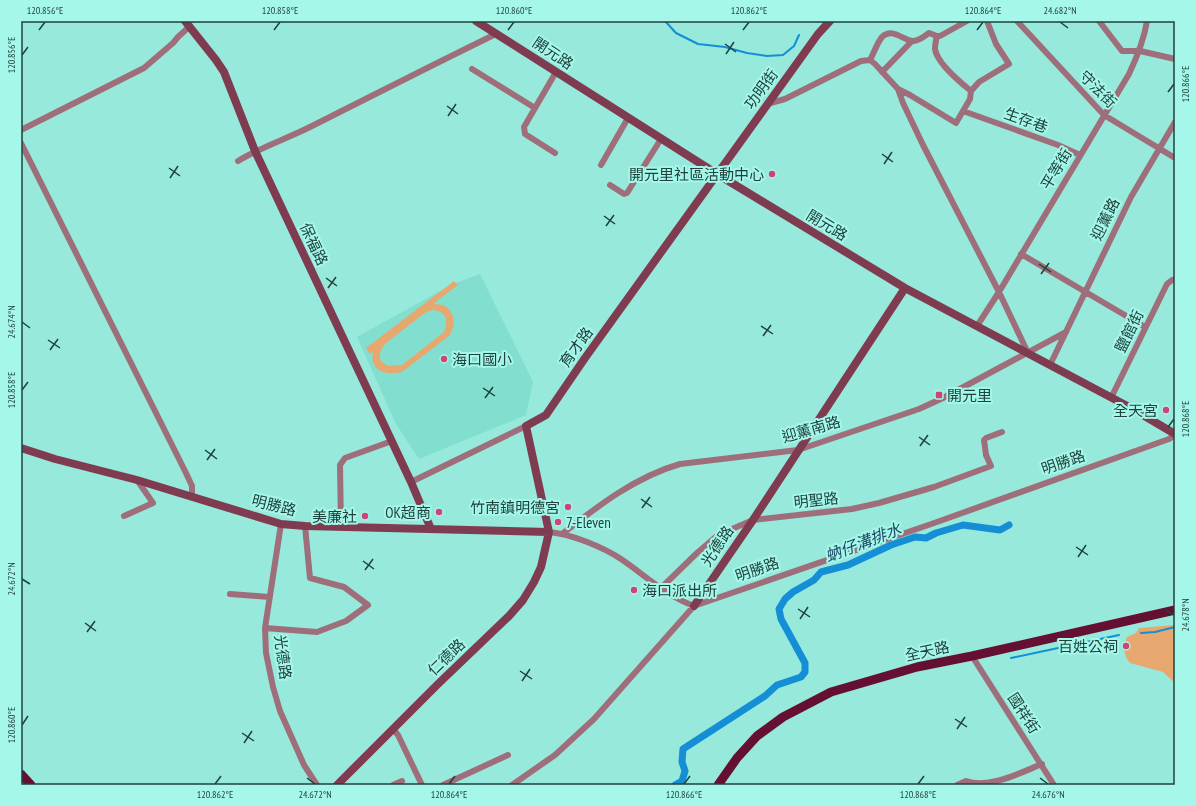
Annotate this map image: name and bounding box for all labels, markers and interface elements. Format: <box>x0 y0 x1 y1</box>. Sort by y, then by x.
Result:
text: 120.856°E <box>27 4 63 17</box>
text: 120.858°E <box>262 4 298 17</box>
text: 120.860°E <box>496 4 532 17</box>
text: 120.862°E <box>731 4 767 17</box>
text: 120.864°E <box>965 4 1001 17</box>
text: 24.682°N <box>1043 4 1077 17</box>
street label: 開元路 <box>529 33 577 73</box>
text: 120.856°E <box>5 37 18 73</box>
street label: 功明街 <box>740 65 782 113</box>
street label: 守法街 <box>1075 66 1121 112</box>
text: 120.866°E <box>1179 66 1192 102</box>
street label: 生存巷 <box>1002 103 1050 137</box>
street label: 平等街 <box>1036 145 1076 193</box>
place label: 開元里社區活動中心 <box>629 165 764 184</box>
marker: 開元里社區活動中心 <box>767 169 777 179</box>
street label: 迎薰路 <box>1087 195 1123 243</box>
street label: 開元路 <box>803 205 851 245</box>
street label: 保福路 <box>296 220 332 268</box>
text: 24.674°N <box>5 305 18 339</box>
street label: 鹽館街 <box>1111 307 1147 355</box>
street label: 育才路 <box>555 323 597 371</box>
place label: 海口國小 <box>452 350 512 369</box>
marker: 海口國小 <box>439 354 449 364</box>
text: 120.858°E <box>5 372 18 408</box>
place label: 開元里 <box>947 386 992 405</box>
marker: 開元里 <box>934 390 944 400</box>
place label: 全天宮 <box>1113 401 1158 420</box>
text: 120.868°E <box>1179 401 1192 437</box>
marker: 全天宮 <box>1161 405 1171 415</box>
street label: 迎薰南路 <box>780 412 842 446</box>
street label: 明勝路 <box>1039 446 1087 478</box>
street label: 明聖路 <box>793 488 839 512</box>
street label: 明勝路 <box>250 490 298 520</box>
place label: 竹南鎮明德宮 <box>470 498 560 517</box>
marker: 竹南鎮明德宮 <box>563 502 573 512</box>
place label: OK超商 <box>385 503 431 522</box>
place label: 美廉社 <box>312 507 357 526</box>
marker: OK超商 <box>434 507 444 517</box>
marker: 美廉社 <box>360 511 370 521</box>
place label: 7-Eleven <box>566 513 611 532</box>
marker: 7-Eleven <box>553 517 563 527</box>
water label: 蚋仔溝排水 <box>822 518 905 566</box>
street label: 光德路 <box>697 522 737 570</box>
street label: 明勝路 <box>733 553 781 585</box>
text: 24.672°N <box>5 562 18 596</box>
place label: 海口派出所 <box>642 581 717 600</box>
marker: 海口派出所 <box>629 585 639 595</box>
text: 24.678°N <box>1179 598 1192 632</box>
street label: 光德路 <box>270 633 296 681</box>
street label: 仁德路 <box>423 635 469 679</box>
street label: 全天路 <box>903 637 951 665</box>
place label: 百姓公祠 <box>1058 637 1118 656</box>
marker: 百姓公祠 <box>1121 641 1131 651</box>
street label: 國祥街 <box>1004 689 1044 737</box>
text: 120.860°E <box>5 707 18 743</box>
text: 120.862°E <box>197 788 233 801</box>
text: 24.672°N <box>298 788 332 801</box>
text: 120.864°E <box>431 788 467 801</box>
text: 120.866°E <box>666 788 702 801</box>
text: 120.868°E <box>900 788 936 801</box>
text: 24.676°N <box>1031 788 1065 801</box>

